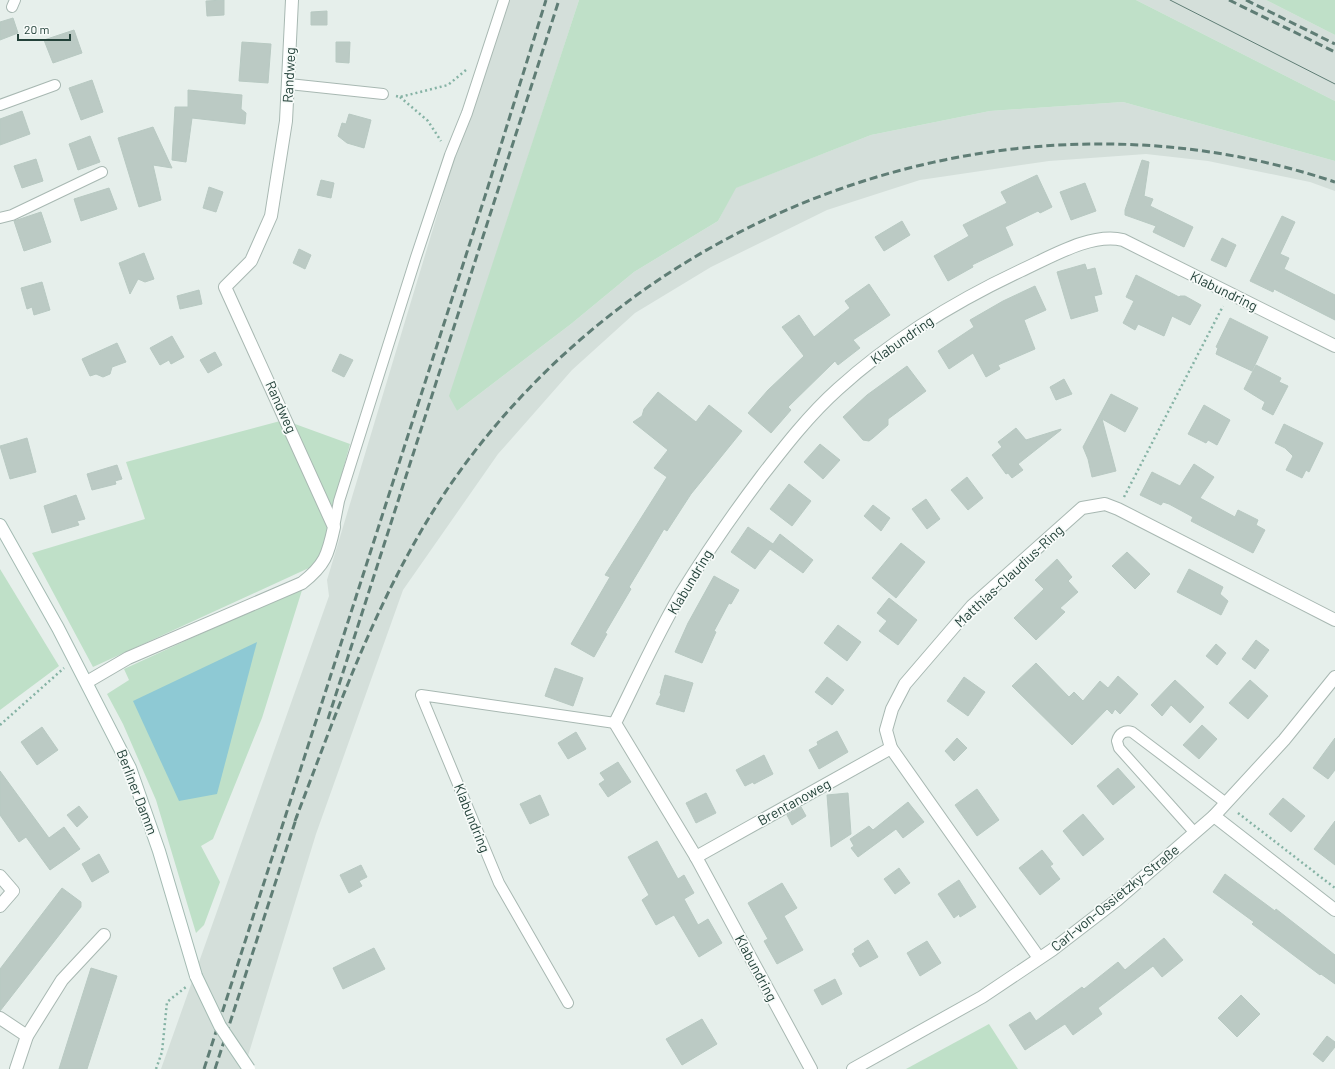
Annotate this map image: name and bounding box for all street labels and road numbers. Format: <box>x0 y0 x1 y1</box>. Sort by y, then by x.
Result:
street label: Randweg <box>279 47 298 103</box>
street label: Klabundring <box>1188 267 1261 314</box>
street label: Klabundring <box>867 312 936 367</box>
street label: Randweg <box>262 378 301 436</box>
street label: Matthias-Claudius-Ring <box>951 521 1067 630</box>
street label: Klabundring <box>664 546 716 617</box>
street label: Berliner Damm <box>113 747 161 837</box>
street label: Brentanoweg <box>754 775 833 829</box>
street label: Klabundring <box>451 781 494 855</box>
street label: Carl-von-Ossietzky-Straße <box>1047 841 1182 955</box>
street label: Klabundring <box>732 932 781 1004</box>

